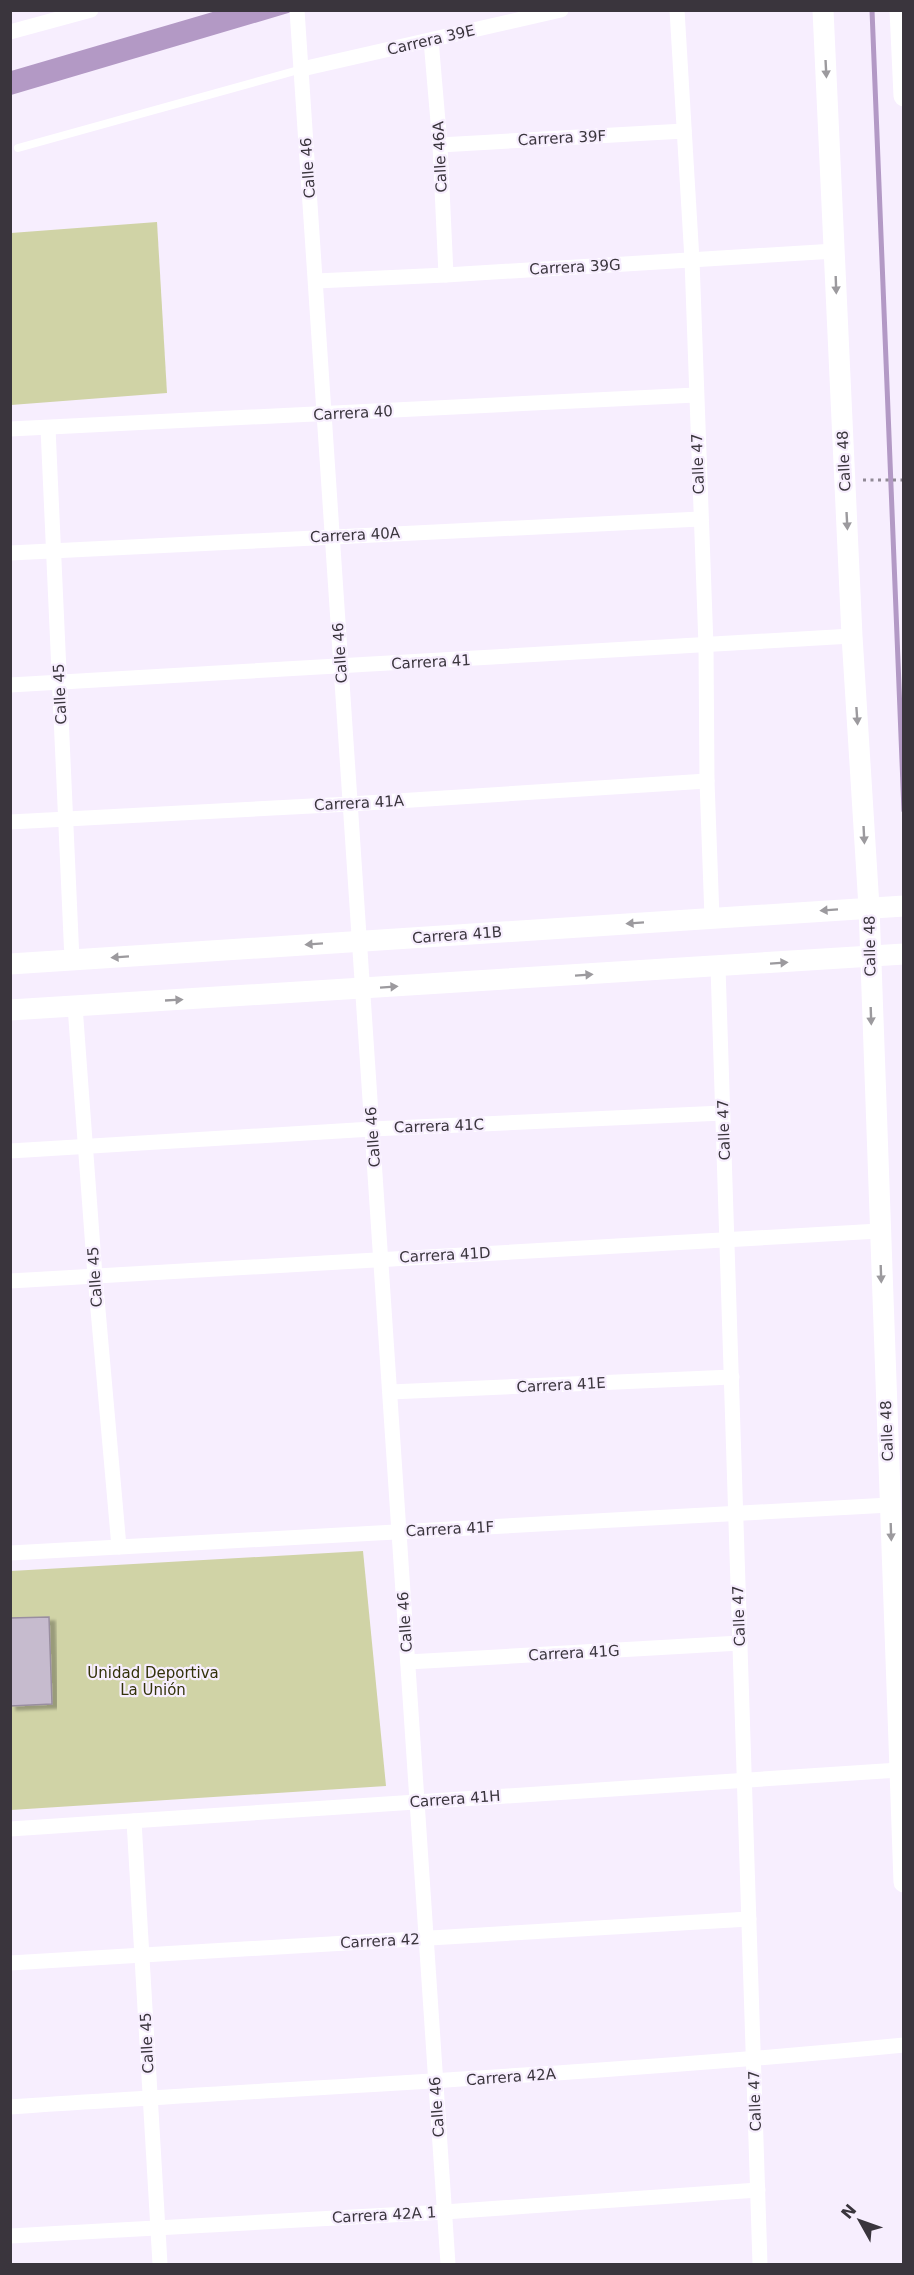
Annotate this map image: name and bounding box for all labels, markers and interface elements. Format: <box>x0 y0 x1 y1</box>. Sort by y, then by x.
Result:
street label: Carrera 39E <box>385 21 477 59</box>
one-way arrow <box>822 59 831 78</box>
street label: Calle 46A <box>429 120 451 193</box>
street label: Carrera 39F <box>517 127 607 149</box>
street label: Calle 46 <box>297 137 319 199</box>
street label: Carrera 39G <box>529 256 621 278</box>
one-way arrow <box>832 275 841 294</box>
street label: Carrera 40 <box>313 402 393 424</box>
street label: Calle 48 <box>833 430 855 492</box>
street label: Calle 47 <box>688 433 708 495</box>
one-way arrow <box>842 512 851 531</box>
street label: Carrera 40A <box>310 524 401 546</box>
street label: Calle 46 <box>329 622 351 684</box>
street label: Carrera 41 <box>391 651 471 673</box>
street label: Calle 45 <box>49 663 71 725</box>
one-way arrow <box>852 707 862 726</box>
street label: Carrera 41A <box>314 792 405 814</box>
one-way arrow <box>859 825 869 844</box>
one-way arrow <box>820 905 839 915</box>
street label: Calle 48 <box>860 915 880 977</box>
one-way arrow <box>625 918 644 927</box>
street label: Carrera 41B <box>411 923 503 947</box>
one-way arrow <box>305 939 324 949</box>
one-way arrow <box>110 952 129 961</box>
one-way arrow <box>769 958 788 968</box>
one-way arrow <box>574 970 593 980</box>
one-way arrow <box>380 982 399 992</box>
one-way arrow <box>164 995 183 1005</box>
one-way arrow <box>867 1007 876 1026</box>
street label: Calle 47 <box>714 1099 734 1161</box>
street label: Calle 46 <box>362 1106 384 1168</box>
street label: Carrera 41C <box>394 1115 484 1137</box>
street label: Carrera 41D <box>399 1244 491 1266</box>
street label: Calle 45 <box>84 1246 106 1308</box>
one-way arrow <box>876 1264 886 1283</box>
street label: Carrera 41E <box>516 1374 606 1396</box>
street label: Calle 48 <box>877 1400 897 1462</box>
street label: Carrera 41F <box>405 1518 495 1540</box>
one-way arrow <box>886 1522 895 1541</box>
street label: Calle 47 <box>729 1585 749 1647</box>
street label: Calle 46 <box>394 1591 416 1653</box>
street label: Carrera 41G <box>528 1642 620 1664</box>
park label: Unidad Deportiva La Unión <box>87 1664 219 1699</box>
street label: Carrera 41H <box>409 1787 501 1811</box>
street label: Carrera 42 <box>340 1930 420 1952</box>
street label: Calle 45 <box>136 2012 158 2074</box>
street label: Carrera 42A <box>465 2065 557 2089</box>
street label: Calle 47 <box>745 2070 765 2132</box>
street label: Calle 46 <box>426 2076 448 2138</box>
north arrow <box>830 2191 890 2251</box>
text: N <box>837 2200 860 2223</box>
street label: Carrera 42A 1 <box>331 2203 437 2227</box>

